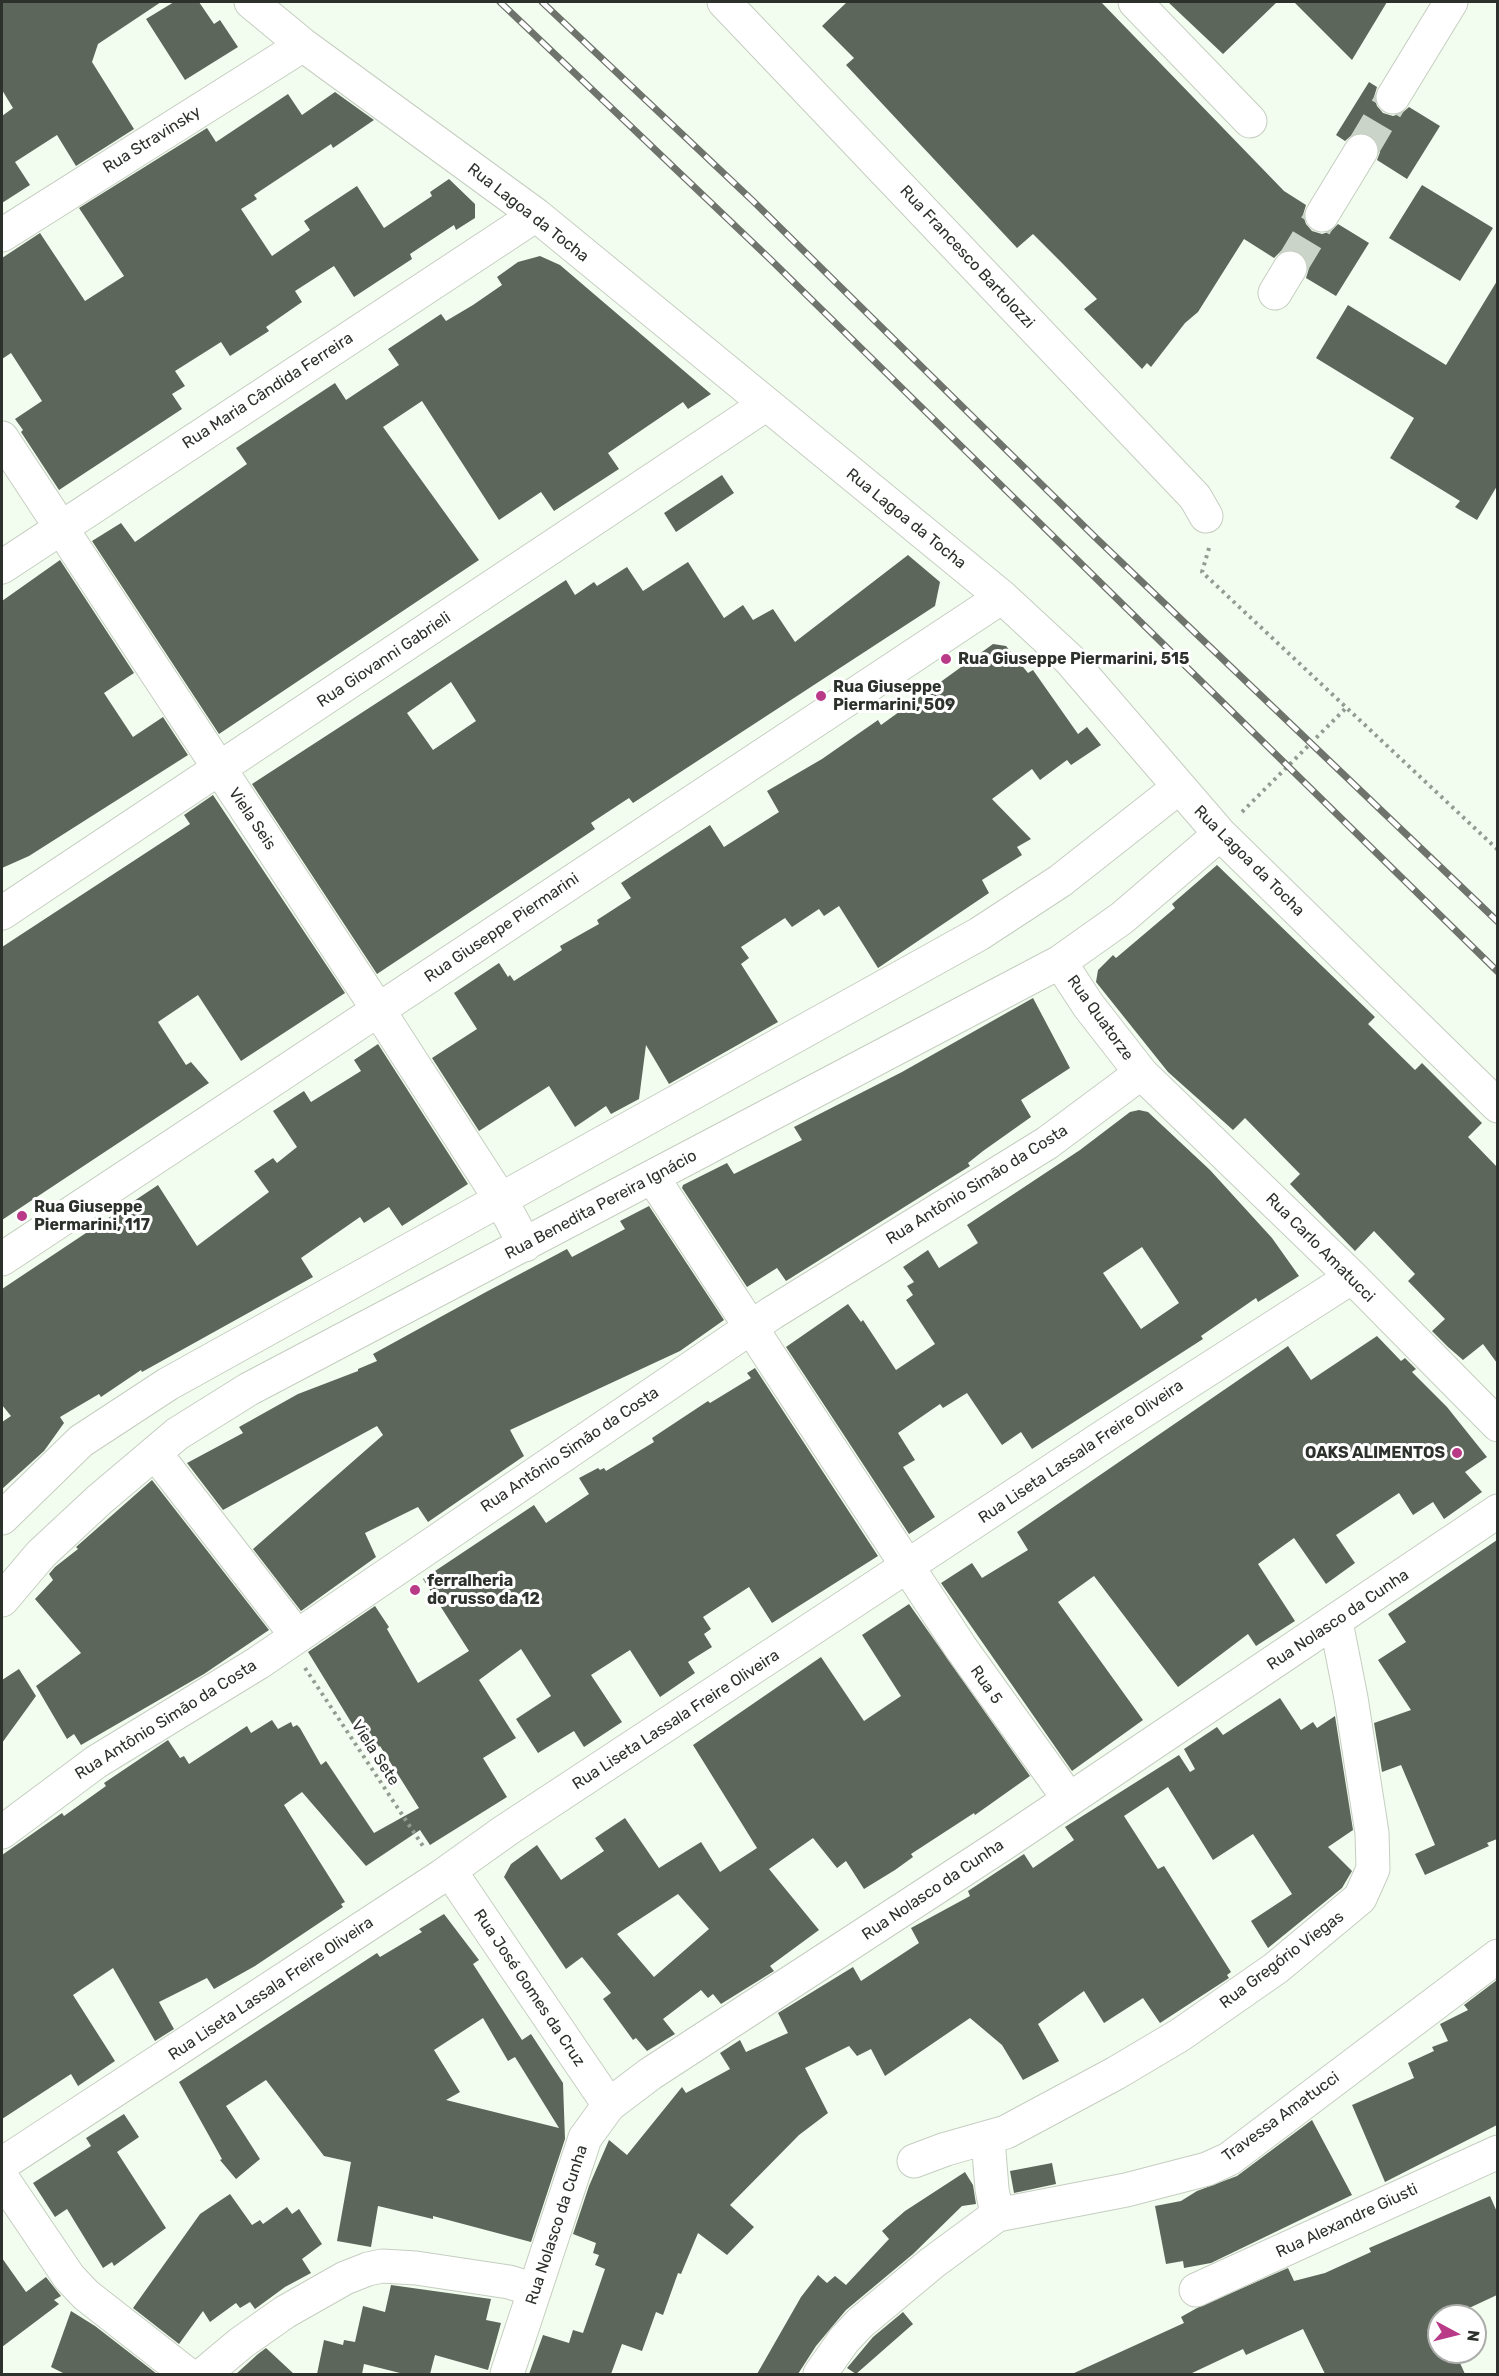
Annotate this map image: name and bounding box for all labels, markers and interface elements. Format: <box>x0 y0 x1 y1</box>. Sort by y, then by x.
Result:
street label: Rua Stravinsky <box>100 102 204 178</box>
street label: Rua Lagoa da Tocha <box>463 160 593 266</box>
street label: Rua Francesco Bartolozzi <box>896 182 1038 332</box>
street label: Rua Maria Cândida Ferreira <box>179 329 357 453</box>
street label: Rua Lagoa da Tocha <box>842 465 970 573</box>
street label: Rua Giovanni Gabrieli <box>314 608 454 712</box>
place label: Rua Giuseppe Piermarini, 515 <box>958 649 1189 669</box>
marker: Rua Giuseppe Piermarini, 515 <box>939 652 953 666</box>
place label: Rua Giuseppe Piermarini, 509 <box>833 677 955 715</box>
marker: Rua Giuseppe Piermarini, 509 <box>814 689 828 703</box>
street label: Viela Seis <box>224 784 280 854</box>
street label: Rua Lagoa da Tocha <box>1190 802 1308 920</box>
street label: Rua Giuseppe Piermarini <box>421 869 583 987</box>
street label: Rua Quatorze <box>1063 972 1137 1064</box>
street label: Rua Antônio Simão da Costa <box>883 1121 1071 1249</box>
street label: Rua Benedita Pereira Ignácio <box>502 1146 700 1264</box>
street label: Rua Carlo Amatucci <box>1261 1189 1379 1307</box>
place label: Rua Giuseppe Piermarini, 117 <box>34 1197 150 1235</box>
marker: Rua Giuseppe Piermarini, 117 <box>15 1209 29 1223</box>
street label: Rua Liseta Lassala Freire Oliveira <box>975 1376 1187 1528</box>
street label: Rua Antônio Simão da Costa <box>477 1383 663 1517</box>
place label: OAKS ALIMENTOS <box>1305 1443 1445 1463</box>
marker: OAKS ALIMENTOS <box>1450 1446 1464 1460</box>
street label: Rua Nolasco da Cunha <box>1263 1565 1413 1675</box>
place label: ferralheria do russo da 12 <box>427 1571 540 1609</box>
marker: ferralheria do russo da 12 <box>408 1583 422 1597</box>
street label: Rua Liseta Lassala Freire Oliveira <box>569 1646 783 1794</box>
street label: Rua Antônio Simão da Costa <box>72 1656 260 1784</box>
street label: Rua 5 <box>966 1662 1006 1708</box>
street label: Viela Sete <box>347 1717 403 1789</box>
street label: Rua Nolasco da Cunha <box>858 1835 1008 1945</box>
street label: Rua José Gomes da Cruz <box>469 1906 589 2070</box>
street label: Rua Gregório Viegas <box>1216 1907 1348 2013</box>
street label: Rua Liseta Lassala Freire Oliveira <box>165 1913 377 2065</box>
street label: Travessa Amatucci <box>1219 2068 1343 2166</box>
street label: Rua Nolasco da Cunha <box>522 2143 592 2307</box>
street label: Rua Alexandre Giusti <box>1273 2180 1421 2262</box>
north arrow <box>1427 2304 1487 2364</box>
text: N <box>1463 2329 1484 2343</box>

